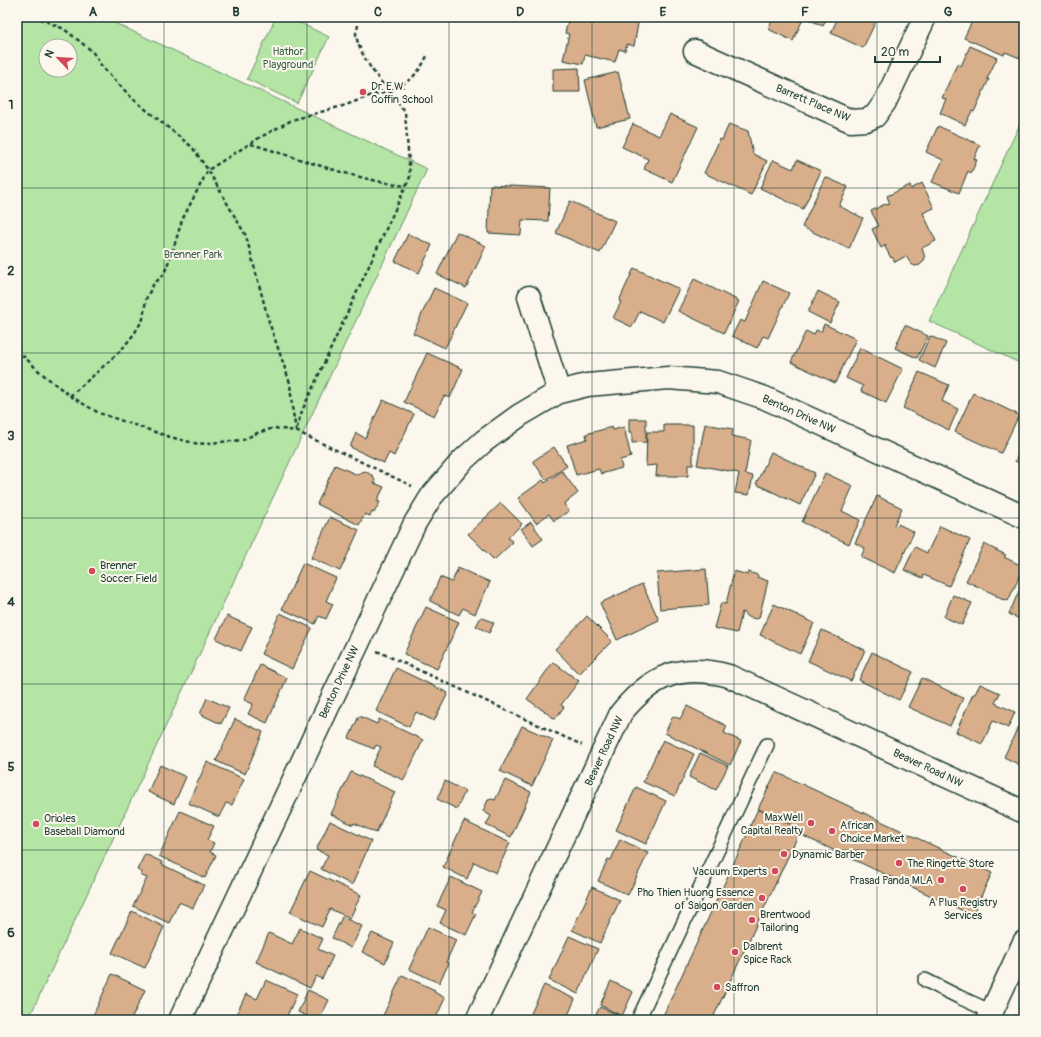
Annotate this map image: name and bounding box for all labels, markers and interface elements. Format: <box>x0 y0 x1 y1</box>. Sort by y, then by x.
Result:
text: A <box>89 4 98 20</box>
text: B <box>232 4 240 20</box>
text: C <box>374 4 382 20</box>
text: D <box>516 4 524 20</box>
text: E <box>660 4 667 20</box>
text: F <box>801 4 809 20</box>
text: G <box>944 4 953 20</box>
north arrow <box>38 38 78 78</box>
scale bar <box>875 38 940 64</box>
park label: Hathor Playground <box>263 45 313 71</box>
text: 20 m <box>881 45 910 60</box>
text: N <box>42 47 57 60</box>
place label: Dr. E.W. Coffin School <box>371 80 433 106</box>
street label: Barrett Place NW <box>774 81 852 125</box>
marker: Dr. E.W. Coffin School <box>358 87 368 97</box>
text: 1 <box>8 97 14 113</box>
park label: Brenner Park <box>164 248 223 261</box>
text: 2 <box>7 263 15 279</box>
street label: Benton Drive NW <box>760 392 838 436</box>
text: 3 <box>7 428 15 444</box>
place label: Brenner Soccer Field <box>100 559 157 585</box>
marker: Brenner Soccer Field <box>87 566 97 576</box>
text: 4 <box>7 594 15 610</box>
street label: Benton Drive NW <box>316 643 362 721</box>
street label: Beaver Road NW <box>582 714 626 788</box>
street label: Beaver Road NW <box>891 746 965 790</box>
text: 5 <box>7 759 15 775</box>
place label: MaxWell Capital Realty <box>741 811 803 837</box>
place label: Orioles Baseball Diamond <box>44 812 125 838</box>
marker: MaxWell Capital Realty <box>806 818 816 828</box>
marker: Orioles Baseball Diamond <box>31 819 41 829</box>
place label: African Choice Market <box>840 819 905 845</box>
marker: African Choice Market <box>827 826 837 836</box>
place label: Dynamic Barber <box>792 848 865 861</box>
marker: Dynamic Barber <box>779 849 789 859</box>
place label: The Ringette Store <box>907 857 995 870</box>
marker: The Ringette Store <box>894 858 904 868</box>
place label: Vacuum Experts <box>692 865 767 878</box>
marker: Vacuum Experts <box>770 866 780 876</box>
place label: Prasad Panda MLA <box>849 874 933 887</box>
marker: Prasad Panda MLA <box>936 875 946 885</box>
marker: A Plus Registry Services <box>958 884 968 894</box>
place label: Pho Thien Huong Essence of Saigon Garden <box>637 886 755 912</box>
marker: Pho Thien Huong Essence of Saigon Garden <box>757 893 767 903</box>
place label: A Plus Registry Services <box>929 896 997 922</box>
place label: Brentwood Tailoring <box>760 908 810 934</box>
marker: Brentwood Tailoring <box>747 915 757 925</box>
text: 6 <box>7 925 15 941</box>
place label: Dalbrent Spice Rack <box>743 940 792 966</box>
marker: Dalbrent Spice Rack <box>730 947 740 957</box>
place label: Saffron <box>725 981 759 994</box>
marker: Saffron <box>712 982 722 992</box>

